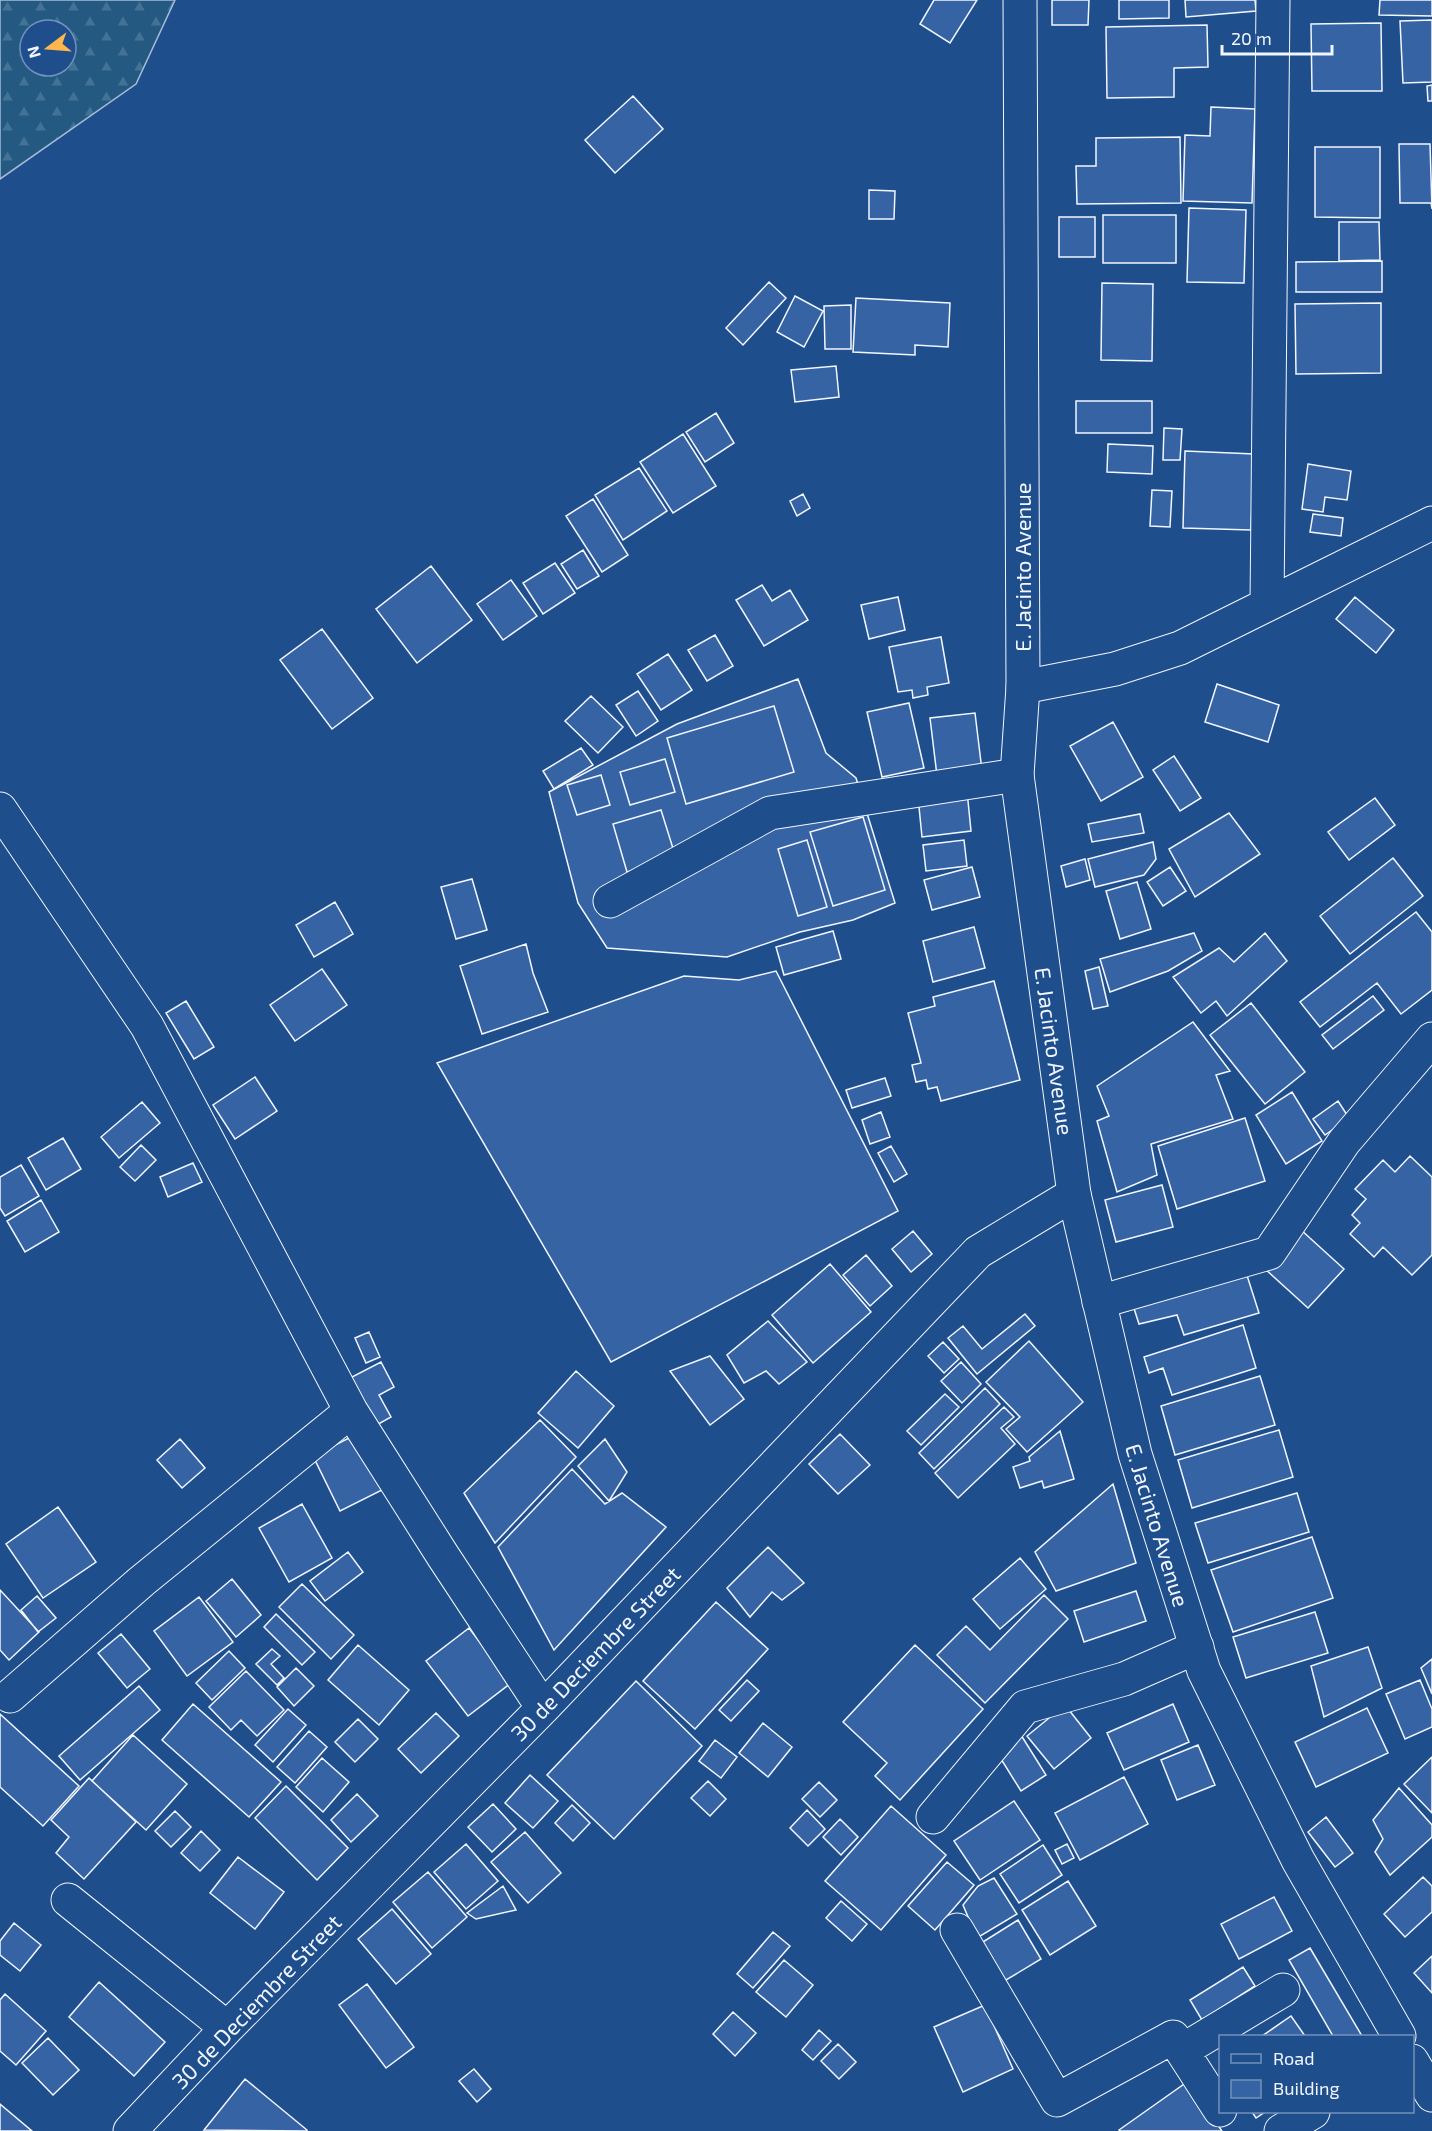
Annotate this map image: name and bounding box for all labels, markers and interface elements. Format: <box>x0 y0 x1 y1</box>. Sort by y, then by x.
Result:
north arrow <box>18 18 78 78</box>
scale bar <box>1222 18 1332 56</box>
text: 20 m <box>1231 27 1272 49</box>
text: N <box>22 44 44 60</box>
street label: E. Jacinto Avenue <box>1009 482 1035 652</box>
street label: E. Jacinto Avenue <box>1030 965 1080 1137</box>
street label: E. Jacinto Avenue <box>1121 1440 1195 1610</box>
street label: 30 de Deciembre Street <box>505 1560 685 1746</box>
street label: 30 de Deciembre Street <box>166 1908 346 2094</box>
legend <box>1219 2035 1414 2113</box>
text: Road <box>1273 2047 1314 2069</box>
text: Building <box>1273 2077 1340 2099</box>

